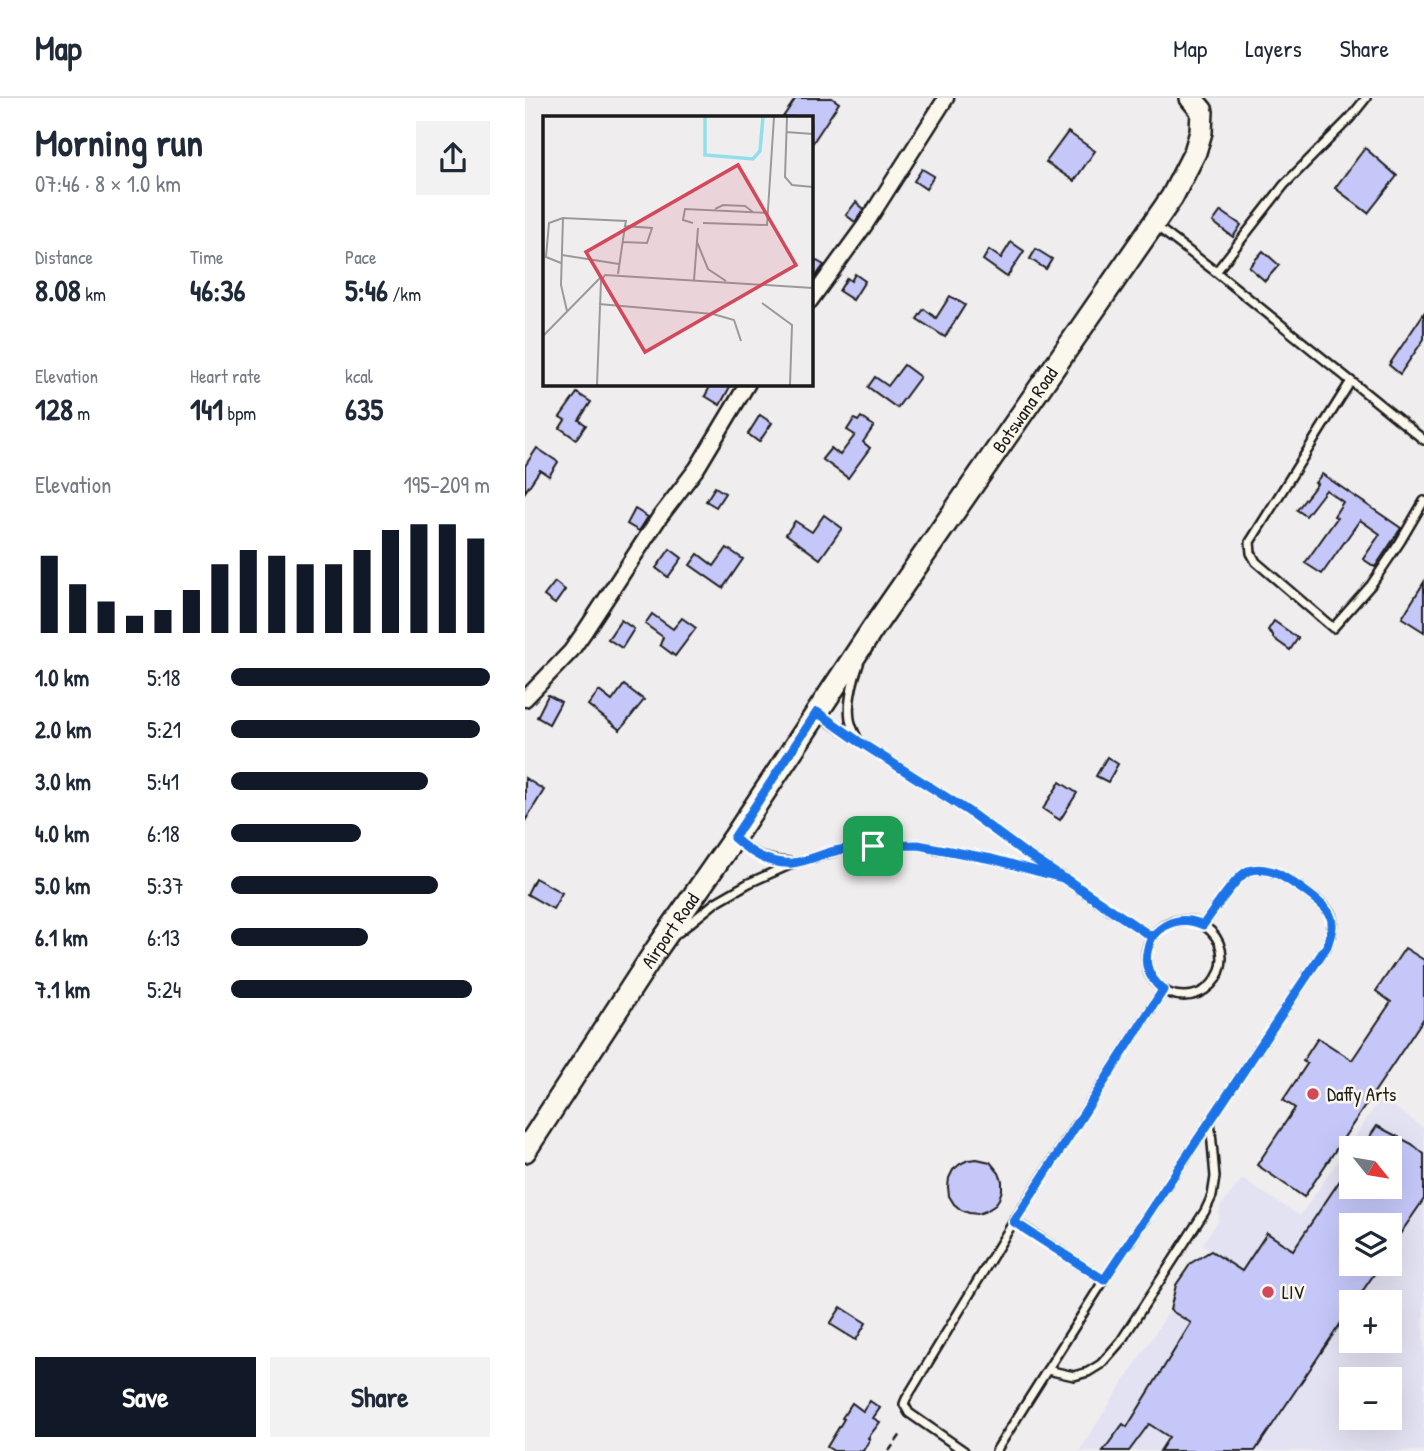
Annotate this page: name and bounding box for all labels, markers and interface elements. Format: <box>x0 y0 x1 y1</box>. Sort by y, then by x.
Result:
text: Map <box>35 26 82 70</box>
text: Map <box>1173 32 1207 64</box>
text: Layers <box>1245 32 1302 64</box>
text: Share <box>1340 32 1389 64</box>
text: Morning run <box>35 116 203 168</box>
inset map <box>543 116 812 385</box>
button: share <box>416 121 490 195</box>
text: 07:46 · 8 × 1.0 km <box>35 168 181 199</box>
text: Distance <box>35 244 93 270</box>
text: Time <box>190 244 224 270</box>
text: Pace <box>345 244 377 270</box>
text: 8.08 <box>35 270 81 310</box>
text: 46:36 <box>190 270 246 310</box>
text: 5:46 <box>345 270 388 310</box>
text: km <box>81 281 106 307</box>
text: /km <box>388 281 421 307</box>
street label: Botswana Road <box>986 361 1064 458</box>
text: Elevation <box>35 363 98 389</box>
text: Heart rate <box>190 363 261 389</box>
text: kcal <box>345 363 373 389</box>
text: 128 <box>35 389 73 429</box>
text: 141 <box>190 389 223 429</box>
text: 635 <box>345 389 383 429</box>
text: m <box>73 400 90 426</box>
text: bpm <box>223 400 256 426</box>
text: Elevation <box>35 469 111 500</box>
text: 195–209 m <box>403 469 490 500</box>
text: 1.0 km <box>35 662 89 693</box>
text: 5:18 <box>147 662 180 693</box>
text: 2.0 km <box>35 714 91 745</box>
text: 5:21 <box>147 714 181 745</box>
text: 3.0 km <box>35 766 91 797</box>
text: 5:41 <box>147 766 179 797</box>
pin <box>843 816 903 876</box>
text: 4.0 km <box>35 818 89 849</box>
text: 6:18 <box>147 818 180 849</box>
icon: arrive <box>854 827 892 865</box>
text: 5.0 km <box>35 870 90 901</box>
text: 5:37 <box>147 870 184 901</box>
street label: Airport Road <box>635 887 705 973</box>
text: 6.1 km <box>35 922 88 953</box>
text: 6:13 <box>147 922 180 953</box>
text: 7.1 km <box>35 974 90 1005</box>
text: 5:24 <box>147 974 181 1005</box>
place label: Daffy Arts <box>1327 1081 1396 1107</box>
marker: Daffy Arts <box>1305 1086 1321 1102</box>
north arrow <box>1339 1136 1402 1199</box>
map controls <box>1339 1136 1402 1430</box>
button: layers <box>1339 1213 1402 1276</box>
place label: LIV <box>1282 1279 1305 1305</box>
marker: LIV <box>1260 1284 1276 1300</box>
button: + <box>1339 1290 1402 1353</box>
button: Save <box>35 1357 256 1437</box>
button: Share <box>270 1357 490 1437</box>
button: − <box>1339 1367 1402 1430</box>

